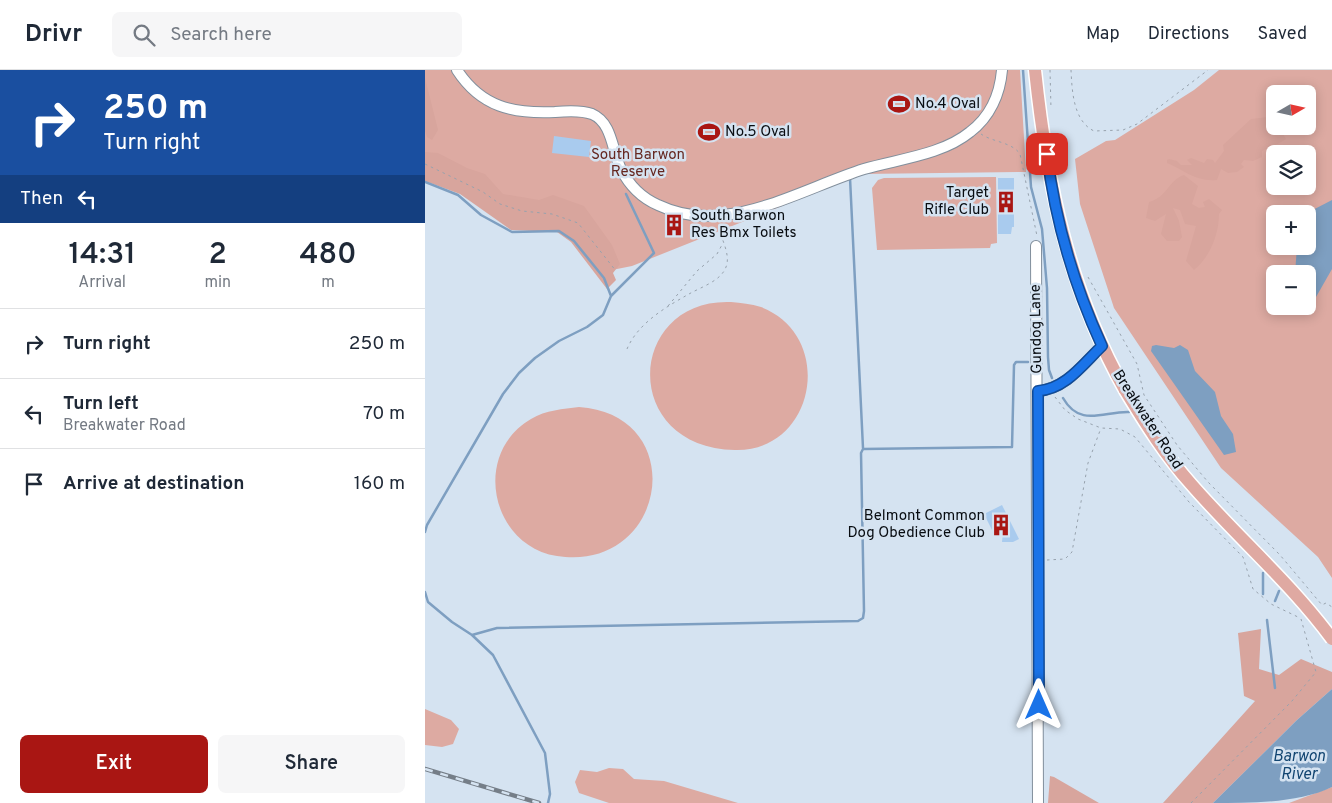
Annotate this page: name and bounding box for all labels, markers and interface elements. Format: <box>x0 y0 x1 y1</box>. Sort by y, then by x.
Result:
search box <box>112 12 462 57</box>
text: Drivr <box>25 20 82 50</box>
icon: search <box>130 21 158 49</box>
text: Search here <box>170 23 272 47</box>
text: Map <box>1086 23 1120 46</box>
text: Directions <box>1148 23 1230 46</box>
text: Saved <box>1258 23 1307 46</box>
north arrow <box>1266 85 1316 135</box>
map controls <box>1266 85 1316 315</box>
text: 250 m <box>103 87 208 131</box>
icon: right <box>20 90 85 155</box>
sports icon: No.4 Oval <box>886 91 912 117</box>
place label: No.4 Oval <box>915 95 980 114</box>
sports icon: No.5 Oval <box>696 119 722 145</box>
place label: No.5 Oval <box>725 123 790 142</box>
text: Turn right <box>103 130 200 157</box>
pin <box>1026 133 1068 175</box>
icon: arrive <box>1033 140 1061 168</box>
button: layers <box>1266 145 1316 195</box>
park label: South Barwon Reserve <box>591 146 685 182</box>
place label: Target Rifle Club <box>924 184 989 220</box>
icon: left <box>73 185 101 213</box>
text: Then <box>20 187 63 211</box>
building icon: Target Rifle Club <box>993 189 1019 215</box>
button: + <box>1266 205 1316 255</box>
place label: South Barwon Res Bmx Toilets <box>691 207 797 243</box>
building icon: South Barwon Res Bmx Toilets <box>661 212 687 238</box>
text: 14:31 <box>69 237 136 274</box>
text: 2 <box>209 237 227 274</box>
text: 480 <box>300 237 356 274</box>
button: − <box>1266 265 1316 315</box>
text: Arrival <box>78 273 126 293</box>
text: min <box>204 273 231 293</box>
text: m <box>321 273 335 293</box>
street label: Gundog Lane <box>1027 284 1047 374</box>
icon: right <box>20 330 48 358</box>
text: Turn right <box>63 332 151 356</box>
text: 250 m <box>349 332 405 356</box>
street label: Breakwater Road <box>1108 367 1186 473</box>
text: Turn left <box>63 392 139 416</box>
icon: left <box>20 400 48 428</box>
text: 70 m <box>363 402 405 426</box>
text: Breakwater Road <box>63 416 186 436</box>
icon: arrive <box>20 470 48 498</box>
text: Arrive at destination <box>63 472 244 496</box>
text: 160 m <box>354 472 405 496</box>
place label: Belmont Common Dog Obedience Club <box>848 507 985 543</box>
building icon: Belmont Common Dog Obedience Club <box>988 512 1014 538</box>
position arrow <box>1012 678 1064 730</box>
button: Exit <box>20 735 208 793</box>
button: Share <box>218 735 405 793</box>
water label: Barwon River <box>1273 747 1326 785</box>

